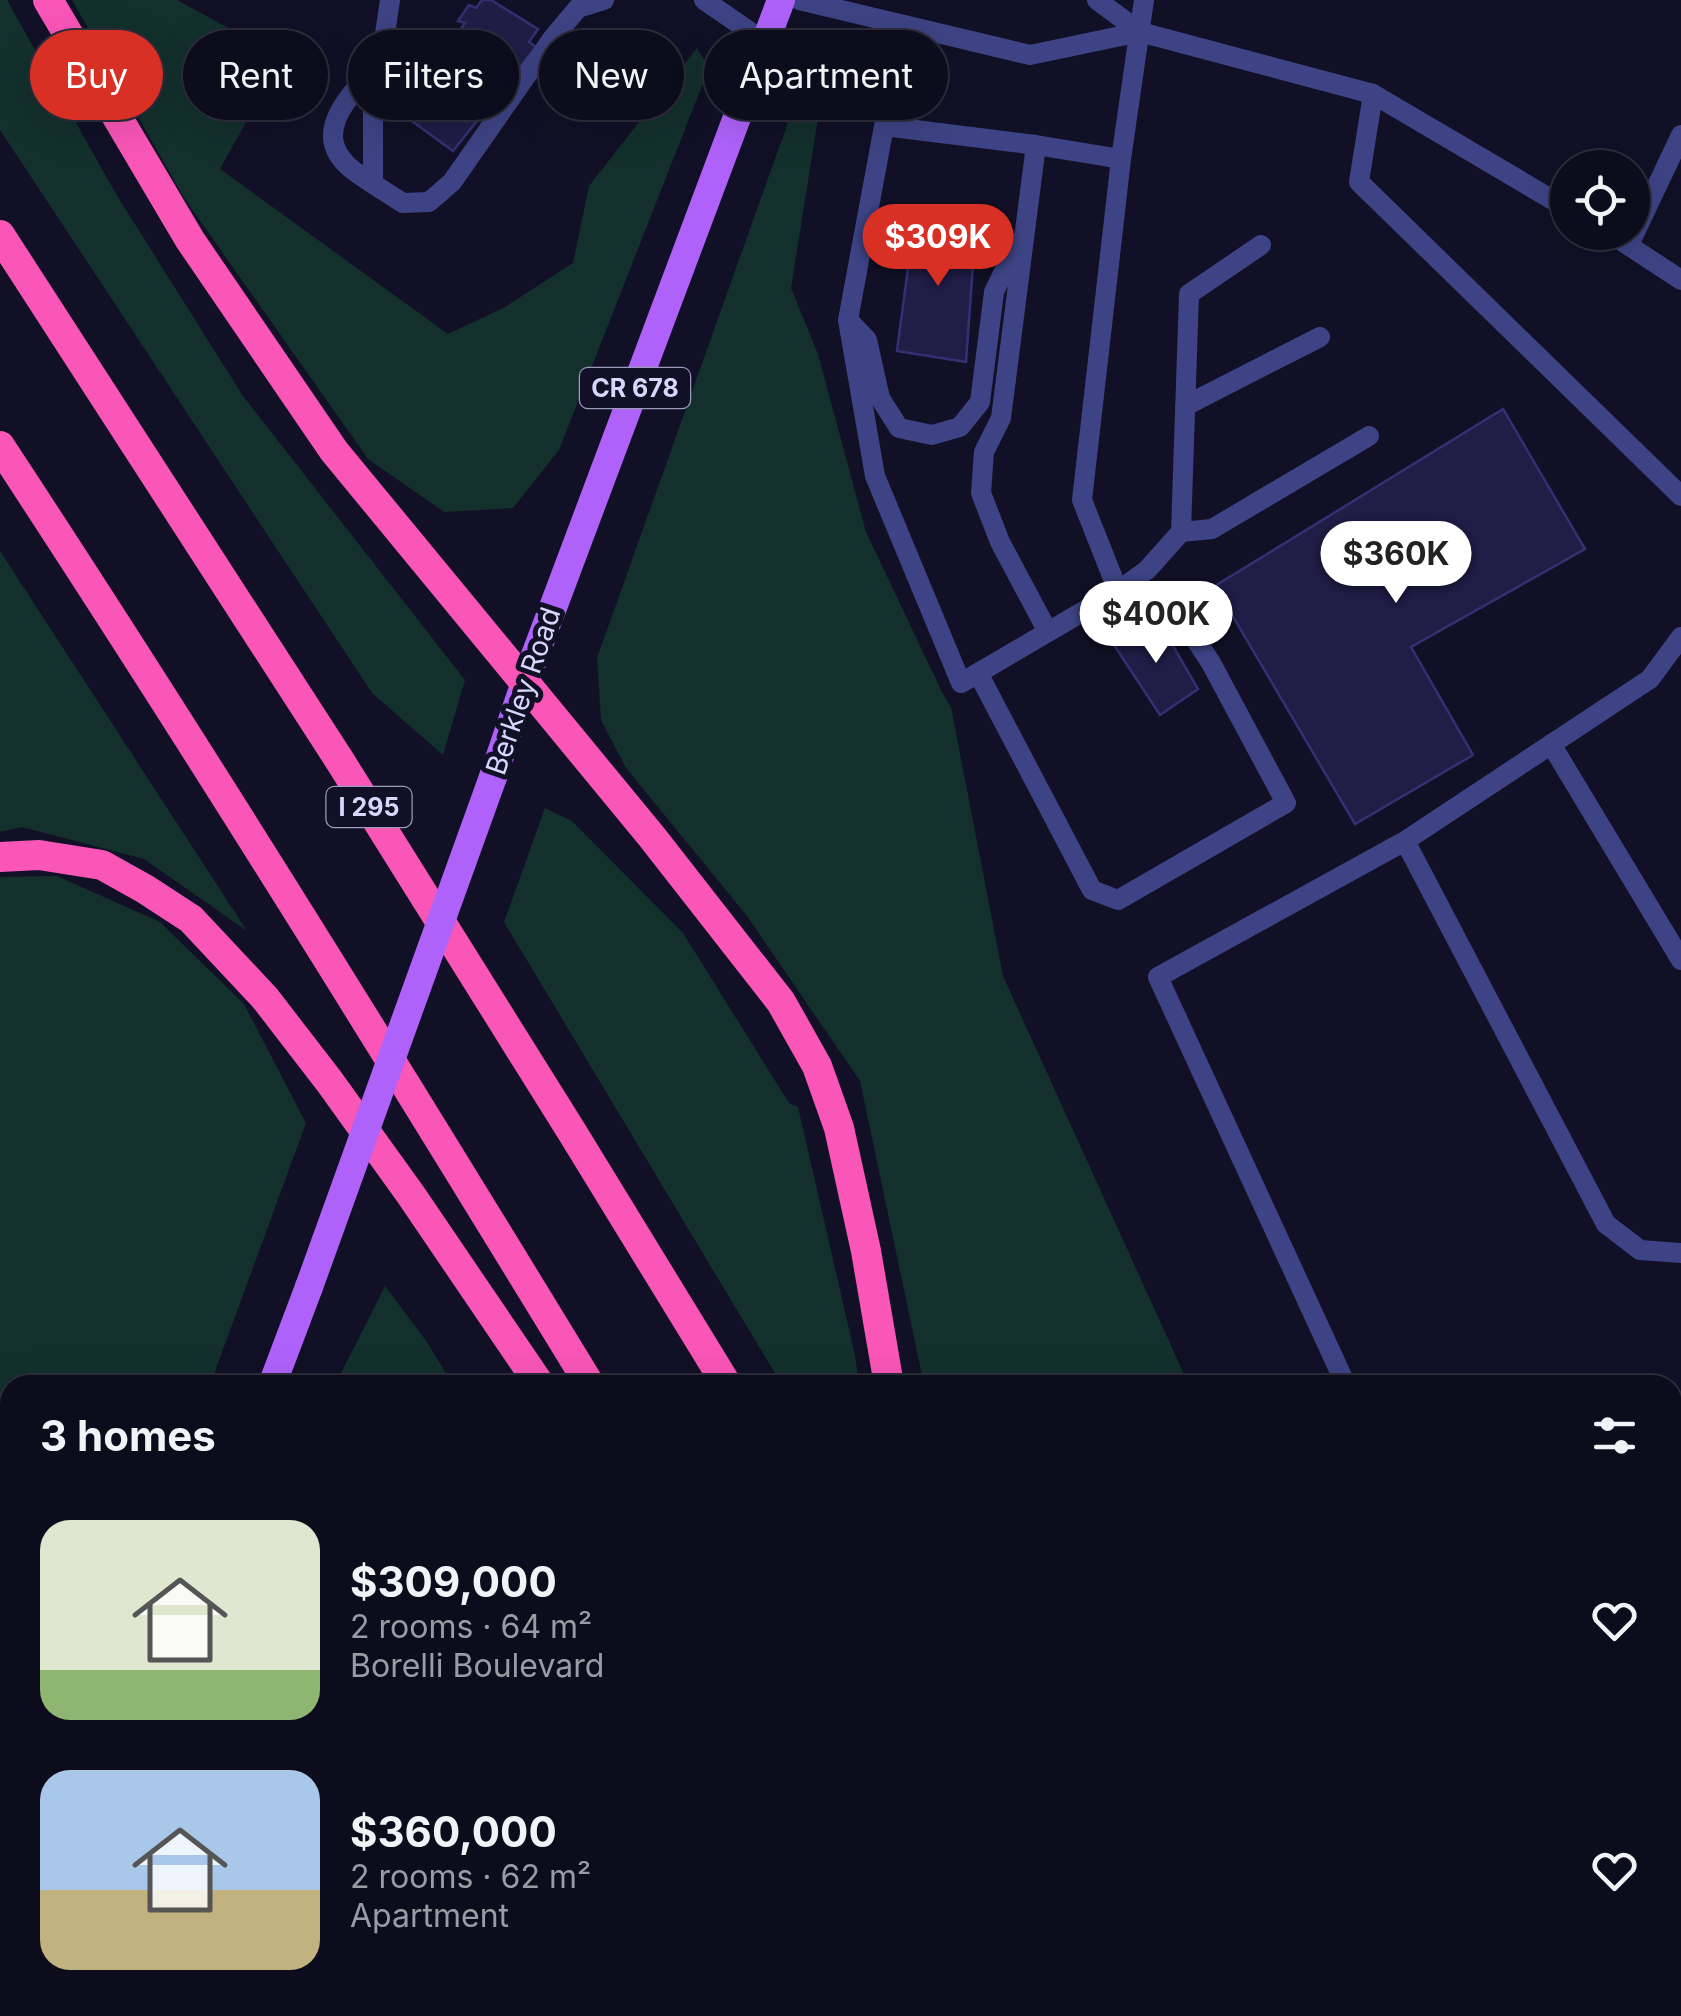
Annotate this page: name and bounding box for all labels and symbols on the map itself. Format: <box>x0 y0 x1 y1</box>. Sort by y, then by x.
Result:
pin: $309K <box>868 204 1008 289</box>
road number: CR 678 <box>580 368 690 408</box>
pin: $360K <box>1326 521 1466 606</box>
pin: $400K <box>1086 581 1226 666</box>
street label: Berkley Road <box>478 603 568 779</box>
road number: I 295 <box>326 787 412 827</box>

